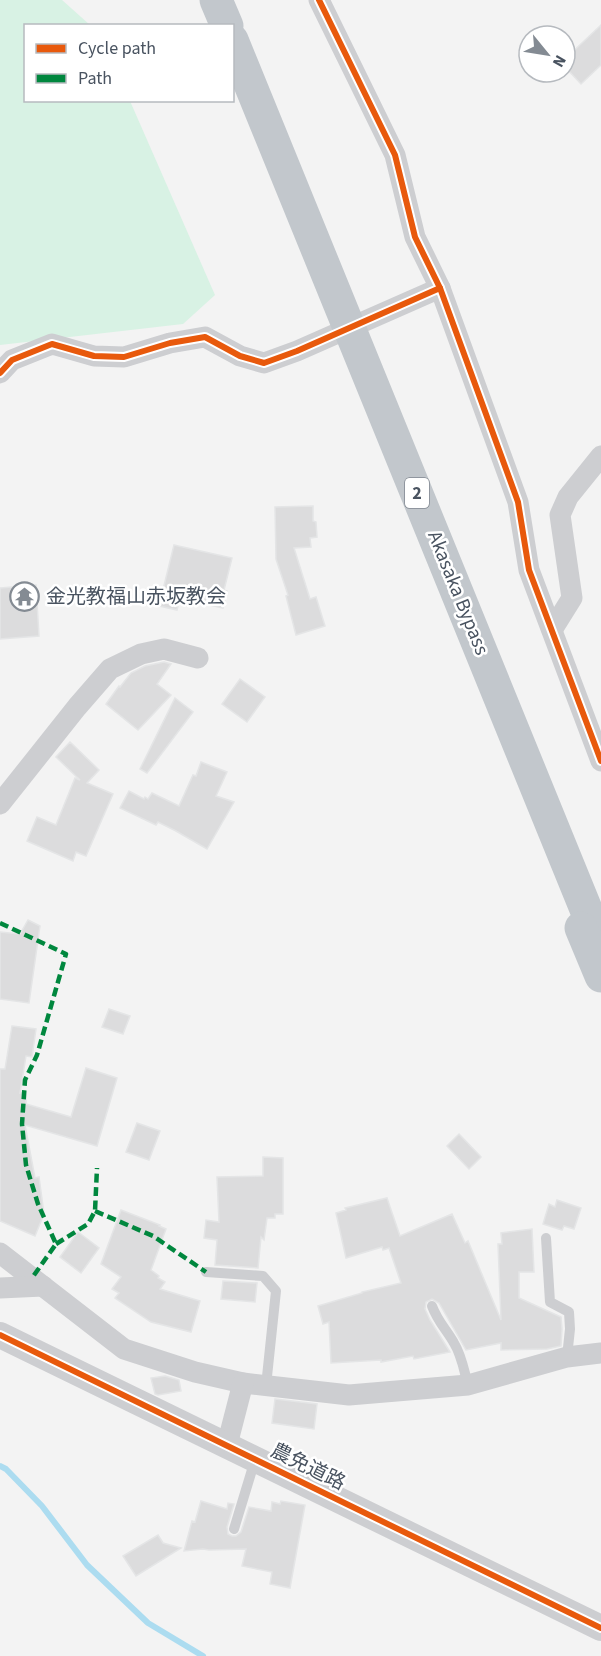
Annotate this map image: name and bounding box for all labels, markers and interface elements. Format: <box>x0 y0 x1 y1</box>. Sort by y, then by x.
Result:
legend <box>24 24 234 102</box>
north arrow <box>517 24 577 84</box>
text: Cycle path <box>78 36 156 61</box>
text: N <box>547 51 571 71</box>
text: Path <box>78 66 112 91</box>
road number: 2 <box>405 478 429 508</box>
street label: Akasaka Bypass <box>420 527 496 659</box>
temple icon: 金光教福山赤坂教会 <box>9 581 41 613</box>
place label: 金光教福山赤坂教会 <box>46 583 226 611</box>
street label: 農免道路 <box>266 1437 350 1497</box>

